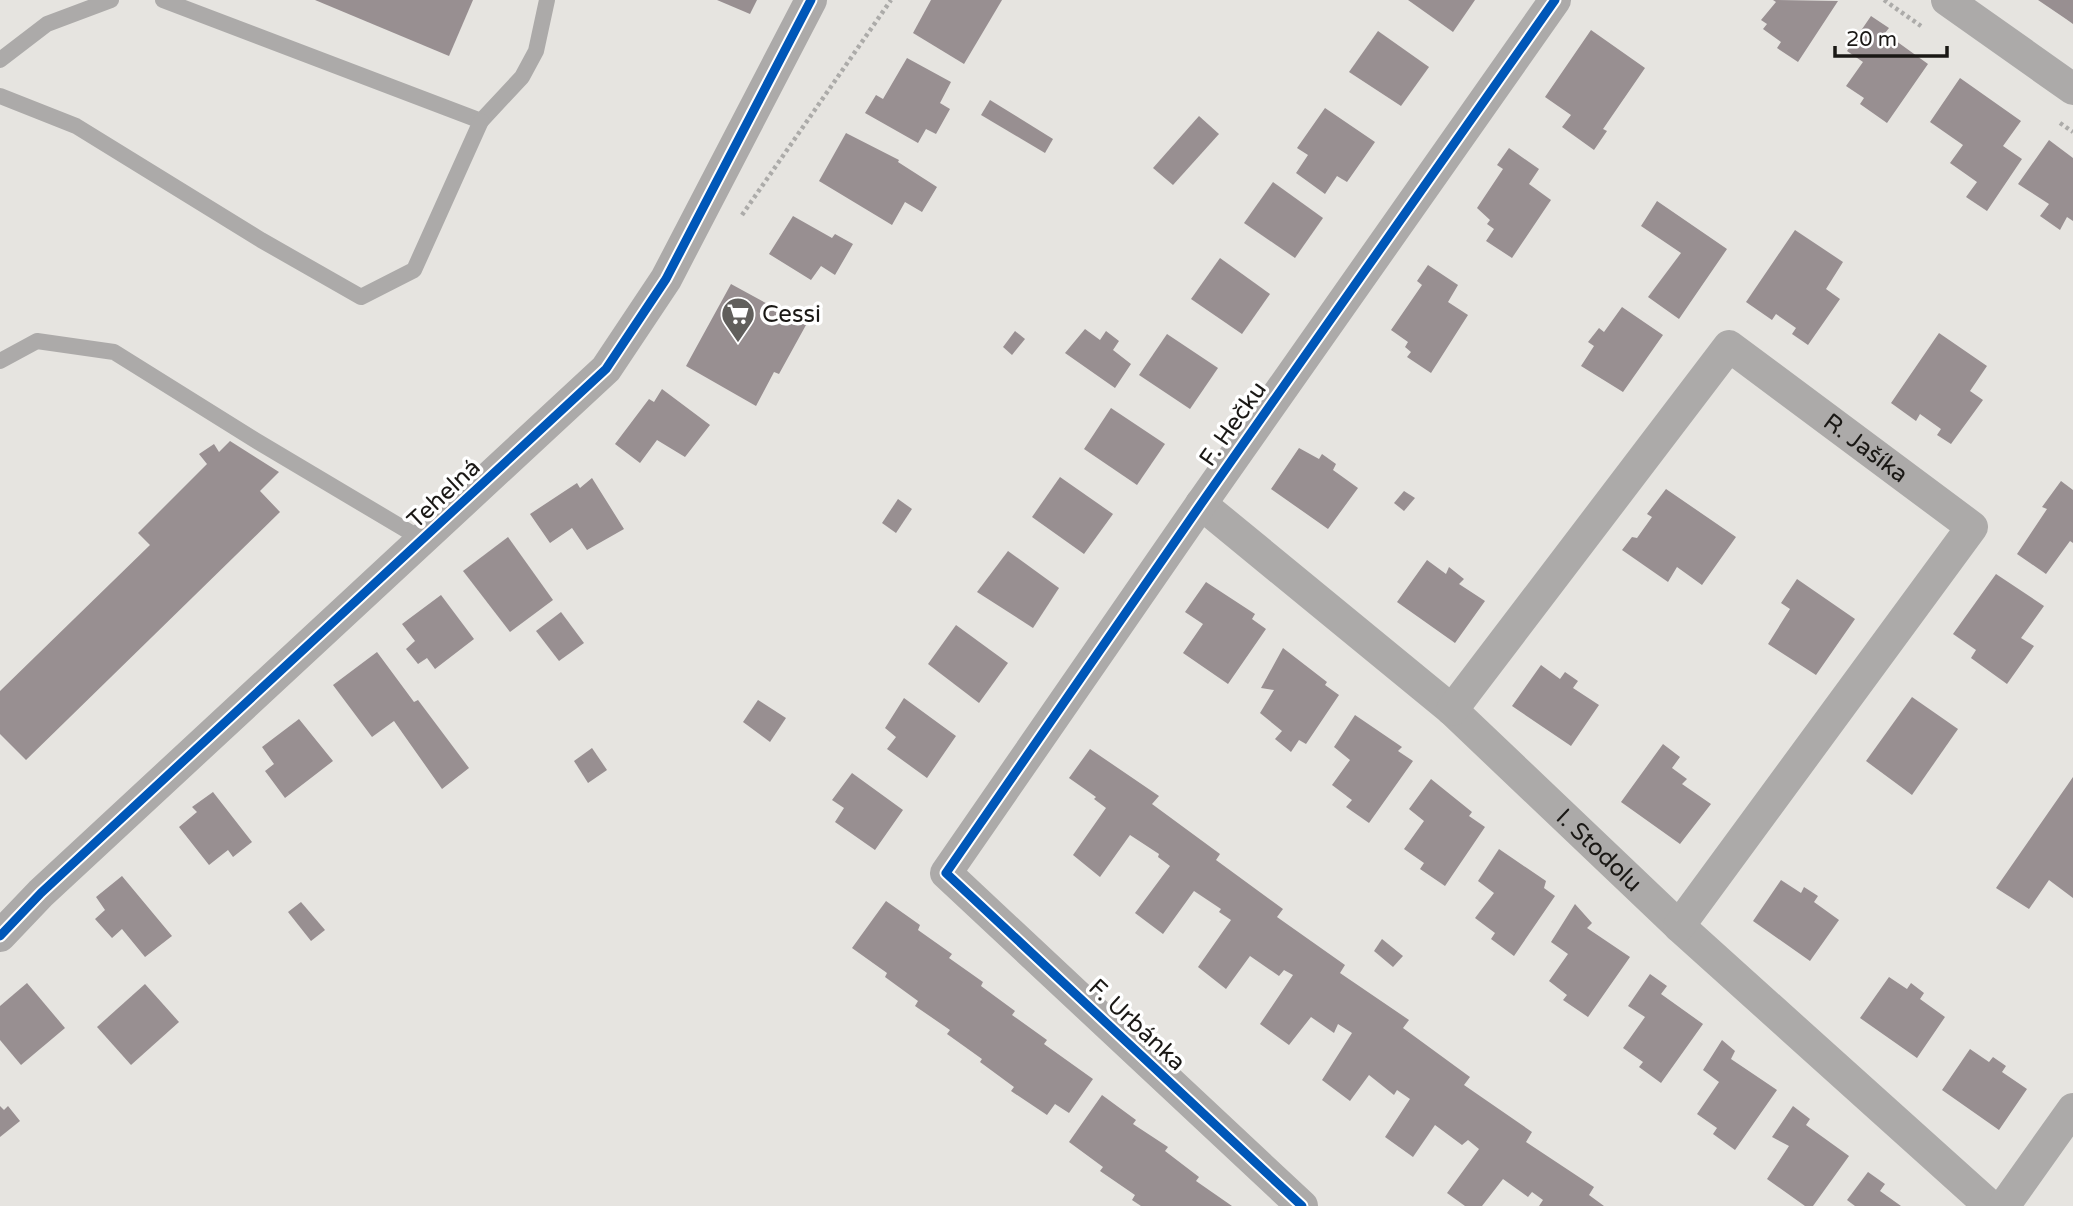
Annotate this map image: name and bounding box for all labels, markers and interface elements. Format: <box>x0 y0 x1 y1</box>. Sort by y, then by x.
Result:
scale bar <box>1835 14 1947 58</box>
text: 20 m <box>1846 27 1897 52</box>
supermarket icon: Cessi <box>719 295 757 344</box>
place label: Cessi <box>762 300 821 329</box>
street label: F. Hečku <box>1193 376 1273 472</box>
street label: R. Jašíka <box>1818 407 1914 489</box>
street label: Tehelná <box>402 453 486 535</box>
street label: I. Stodolu <box>1550 803 1648 898</box>
street label: F. Urbánka <box>1083 973 1191 1077</box>

